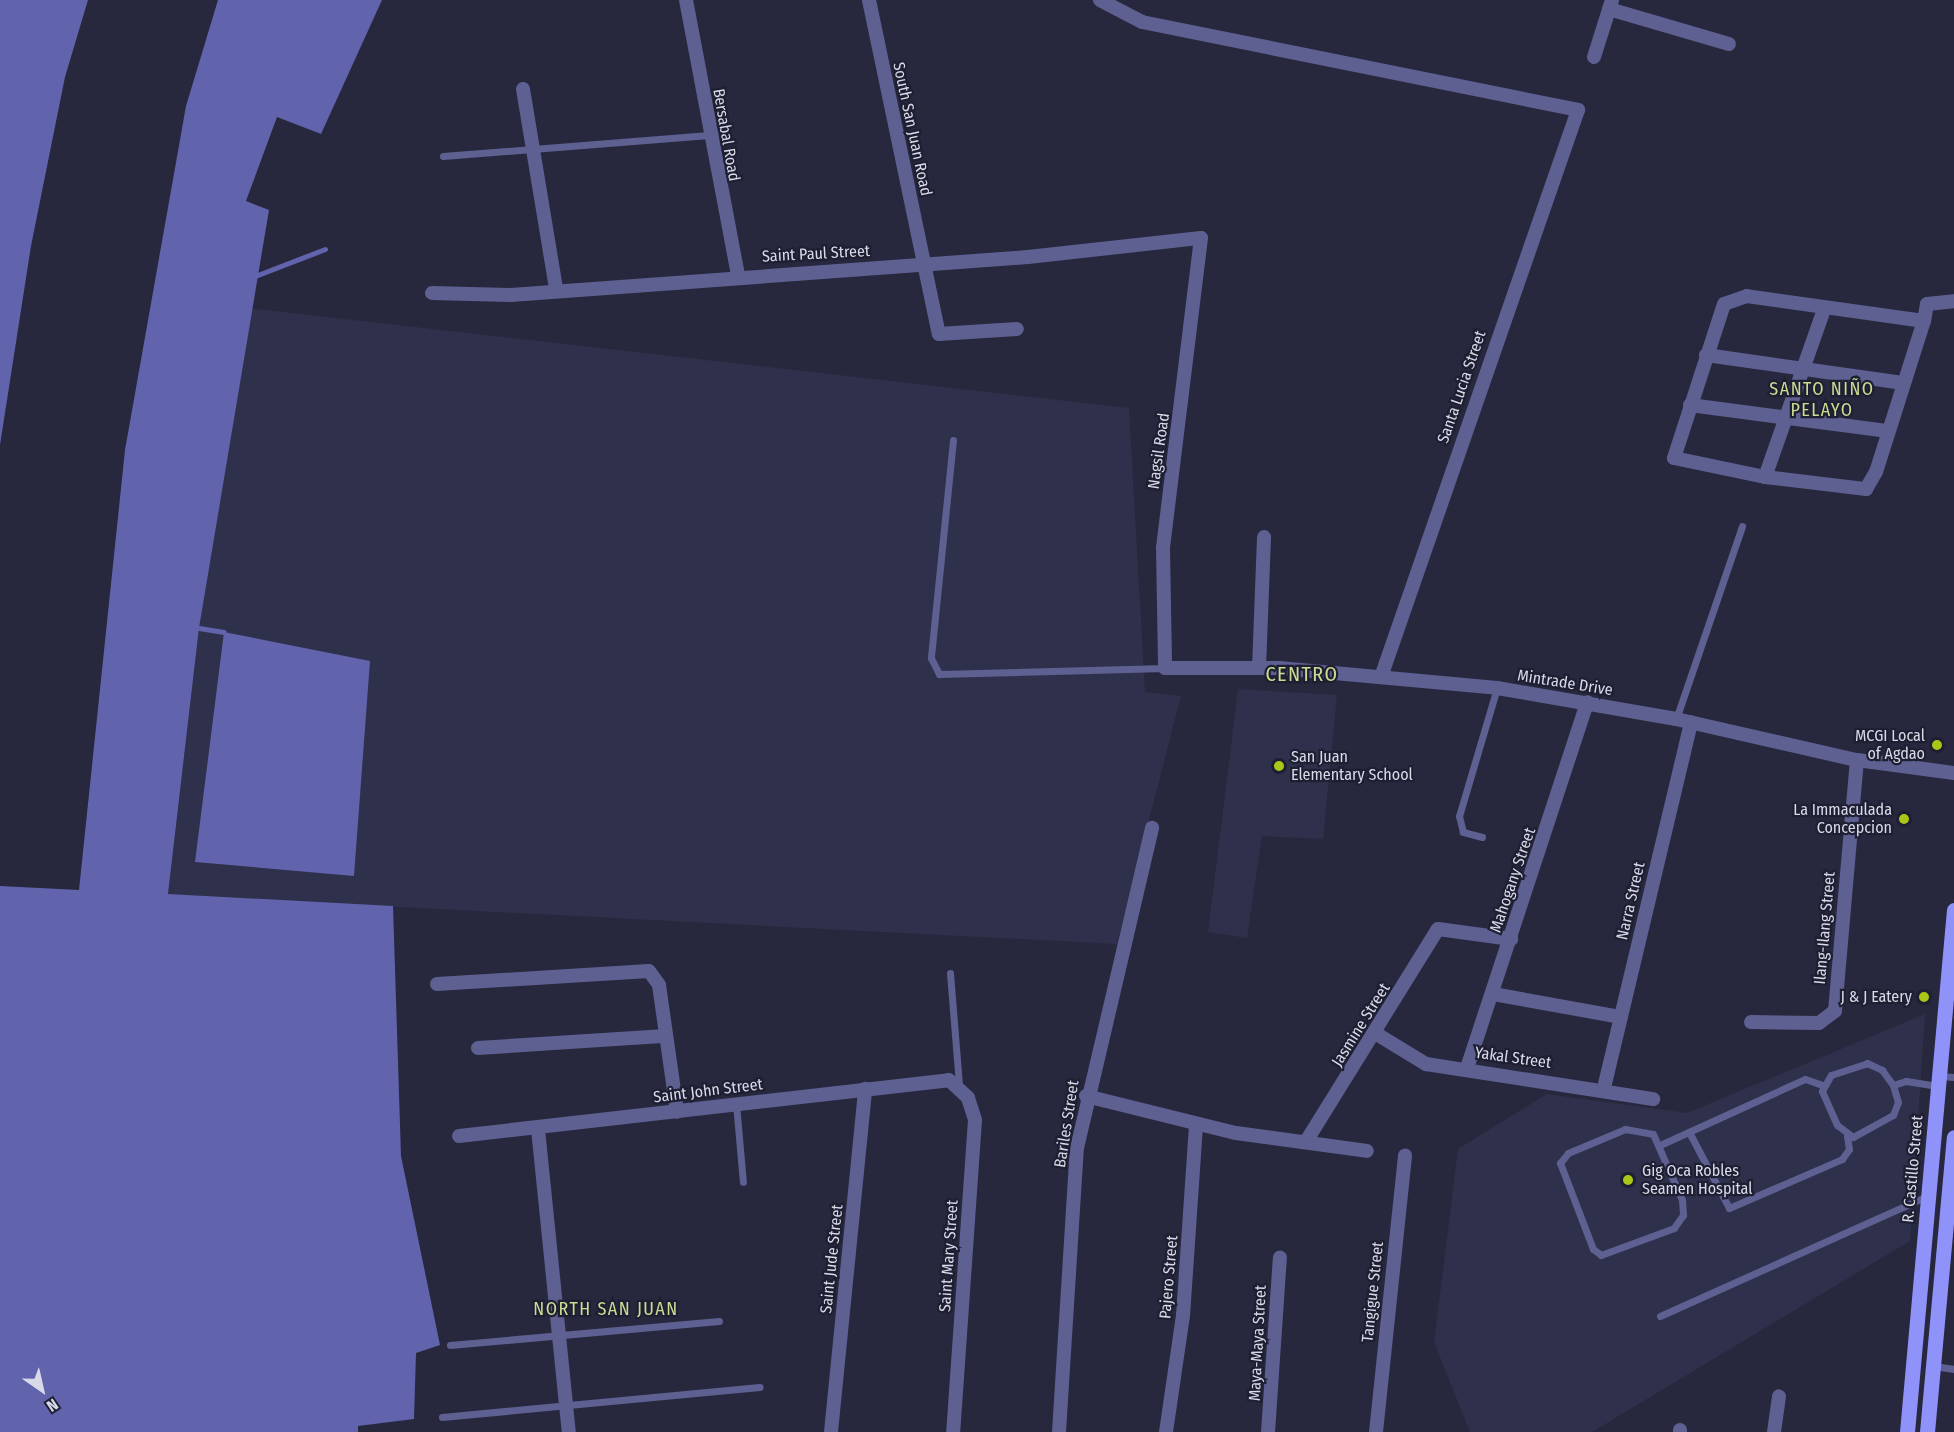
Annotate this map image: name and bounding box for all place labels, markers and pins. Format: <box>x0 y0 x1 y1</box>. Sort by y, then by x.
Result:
place label: MCGI Local of Agdao <box>1855 726 1925 764</box>
marker: MCGI Local of Agdao <box>1930 738 1944 752</box>
place label: San Juan Elementary School <box>1291 747 1413 785</box>
marker: San Juan Elementary School <box>1272 759 1286 773</box>
place label: La Immaculada Concepcion <box>1793 800 1892 838</box>
marker: La Immaculada Concepcion <box>1897 812 1911 826</box>
place label: J & J Eatery <box>1841 987 1912 1007</box>
marker: J & J Eatery <box>1917 990 1931 1004</box>
place label: Gig Oca Robles Seamen Hospital <box>1642 1161 1752 1199</box>
marker: Gig Oca Robles Seamen Hospital <box>1619 1171 1637 1189</box>

